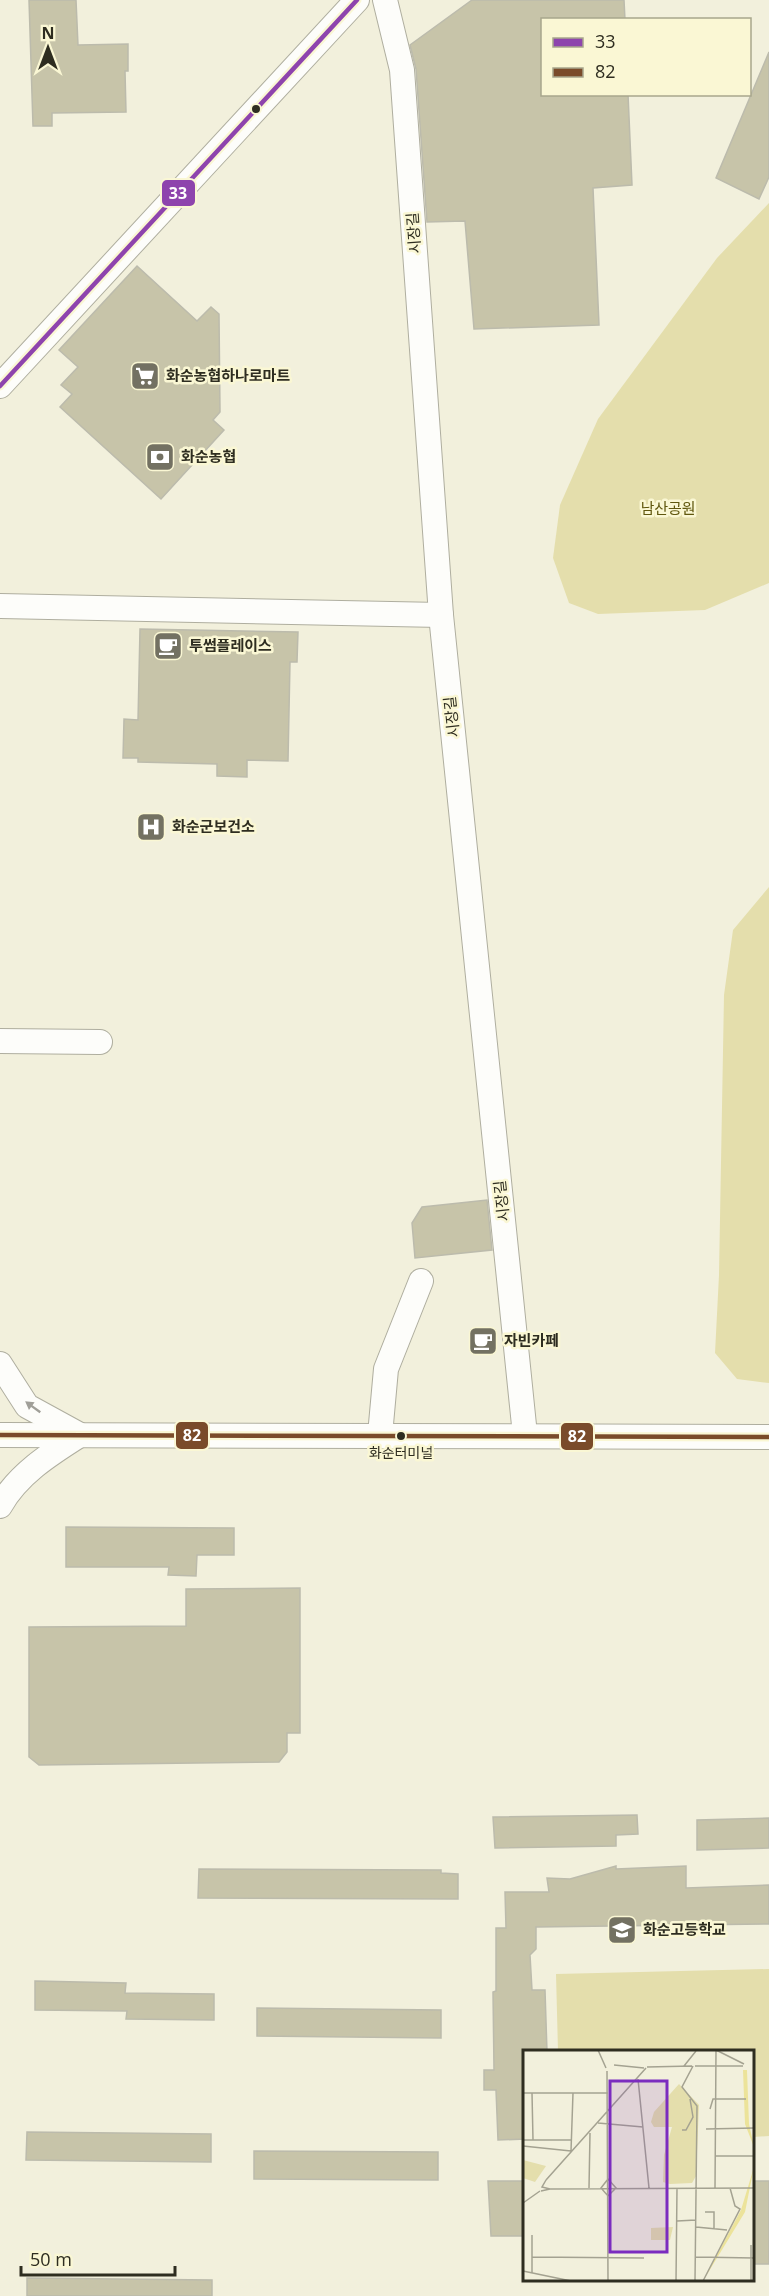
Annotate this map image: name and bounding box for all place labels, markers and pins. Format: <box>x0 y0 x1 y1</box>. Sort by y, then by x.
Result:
unlabelled marker <box>250 103 262 115</box>
supermarket icon: 화순농협하나로마트 <box>129 360 161 392</box>
place label: 화순농협하나로마트 <box>166 365 290 385</box>
bank icon: 화순농협 <box>144 441 176 473</box>
place label: 화순농협 <box>181 446 236 466</box>
cafe icon: 투썸플레이스 <box>152 630 184 662</box>
place label: 투썸플레이스 <box>189 635 272 655</box>
hospital icon: 화순군보건소 <box>135 811 167 843</box>
place label: 화순군보건소 <box>172 816 255 836</box>
cafe icon: 자빈카페 <box>467 1325 499 1357</box>
place label: 자빈카페 <box>504 1330 559 1350</box>
marker: 화순터미널 <box>395 1430 407 1442</box>
place label: 화순터미널 <box>369 1443 433 1462</box>
school or university icon: 화순고등학교 <box>606 1914 638 1946</box>
place label: 화순고등학교 <box>643 1919 726 1939</box>

